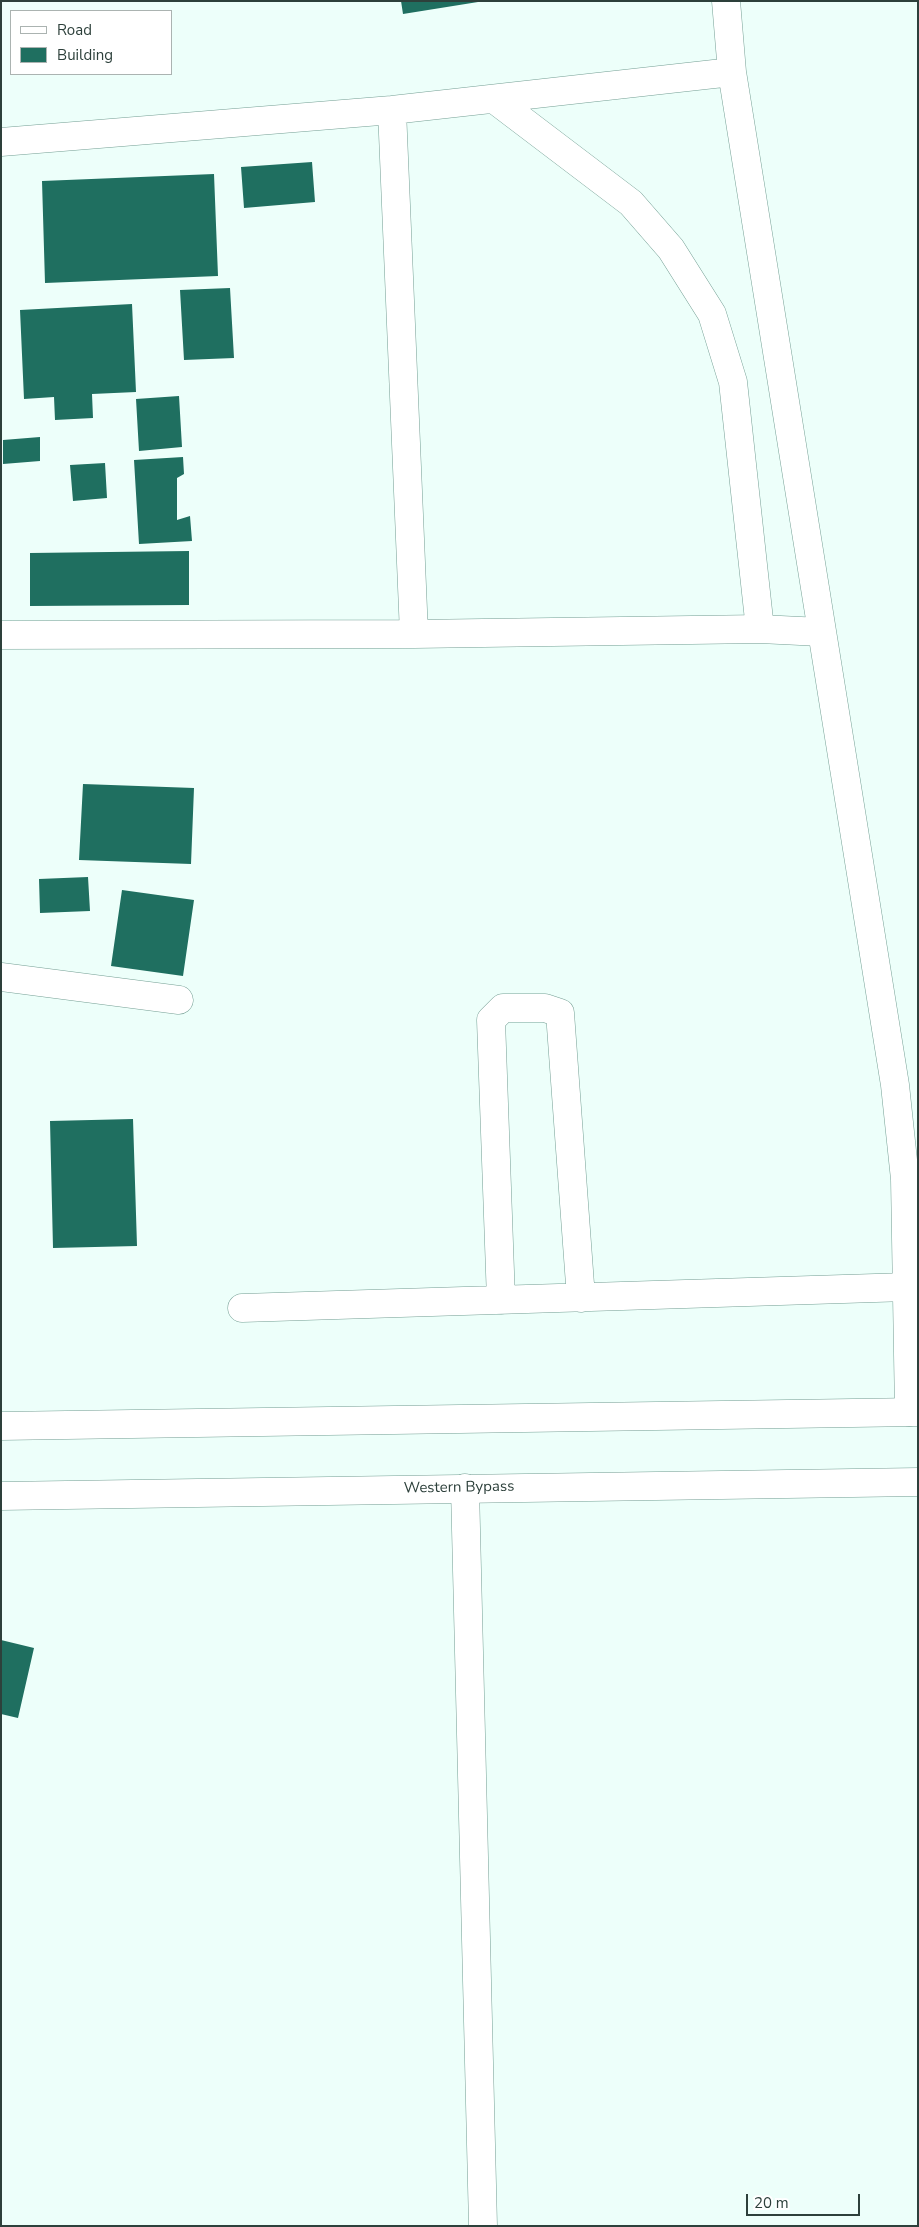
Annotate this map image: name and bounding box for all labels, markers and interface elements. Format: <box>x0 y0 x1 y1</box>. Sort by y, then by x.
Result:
legend <box>10 10 172 75</box>
text: Road <box>57 20 92 40</box>
text: Building <box>57 45 113 65</box>
street label: Western Bypass <box>404 1478 514 1498</box>
scale bar <box>749 2184 863 2216</box>
text: 20 m <box>754 2193 789 2213</box>

